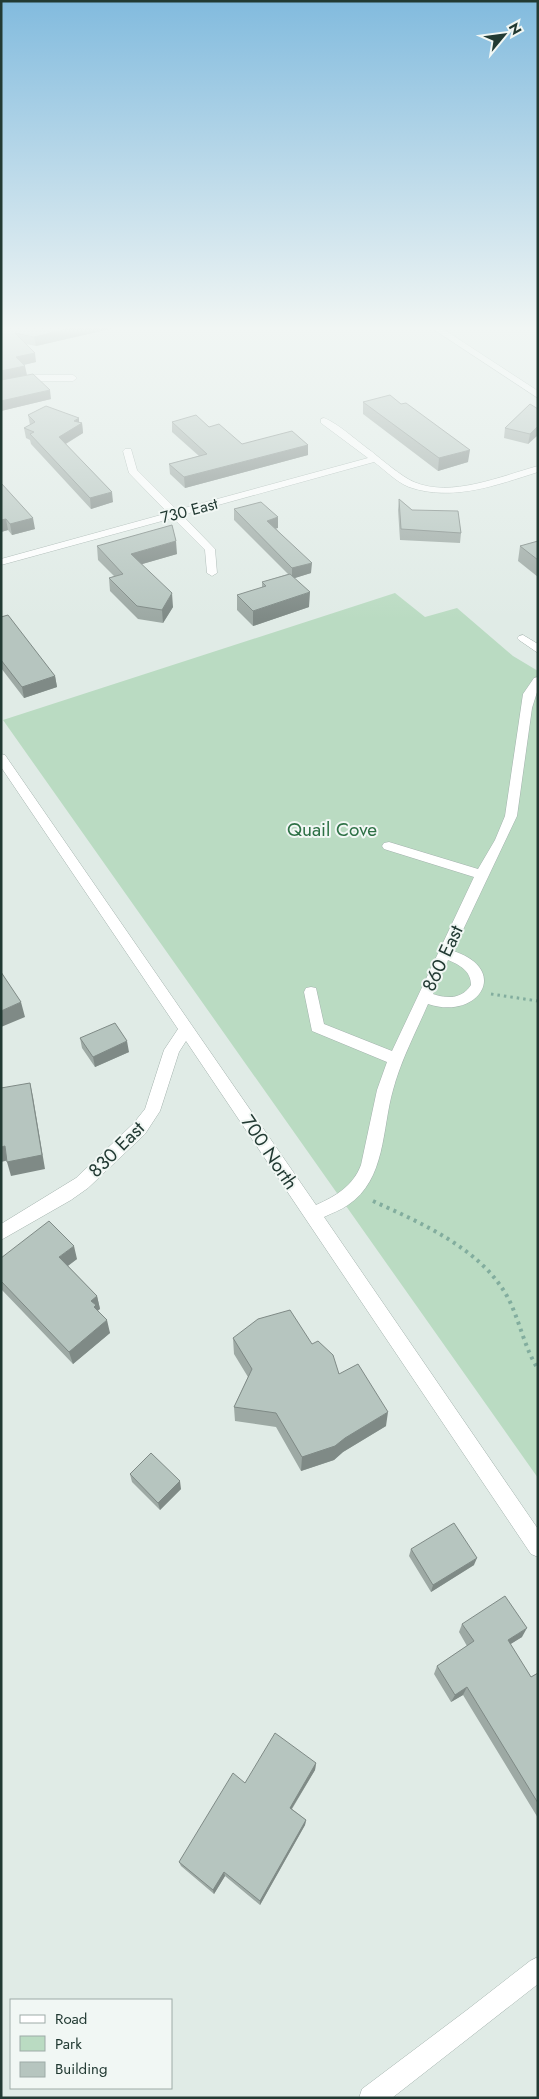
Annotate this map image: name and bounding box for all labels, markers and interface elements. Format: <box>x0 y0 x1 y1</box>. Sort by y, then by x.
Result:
north arrow <box>479 10 529 60</box>
text: N <box>504 19 527 38</box>
street label: 730 East <box>158 492 220 529</box>
park label: Quail Cove <box>287 816 377 843</box>
street label: 860 East <box>415 920 470 996</box>
street label: 700 North <box>235 1110 304 1195</box>
street label: 830 East <box>82 1115 151 1184</box>
legend <box>10 1999 172 2089</box>
text: Road <box>55 2008 87 2030</box>
text: Park <box>55 2033 82 2055</box>
text: Building <box>55 2058 107 2080</box>

